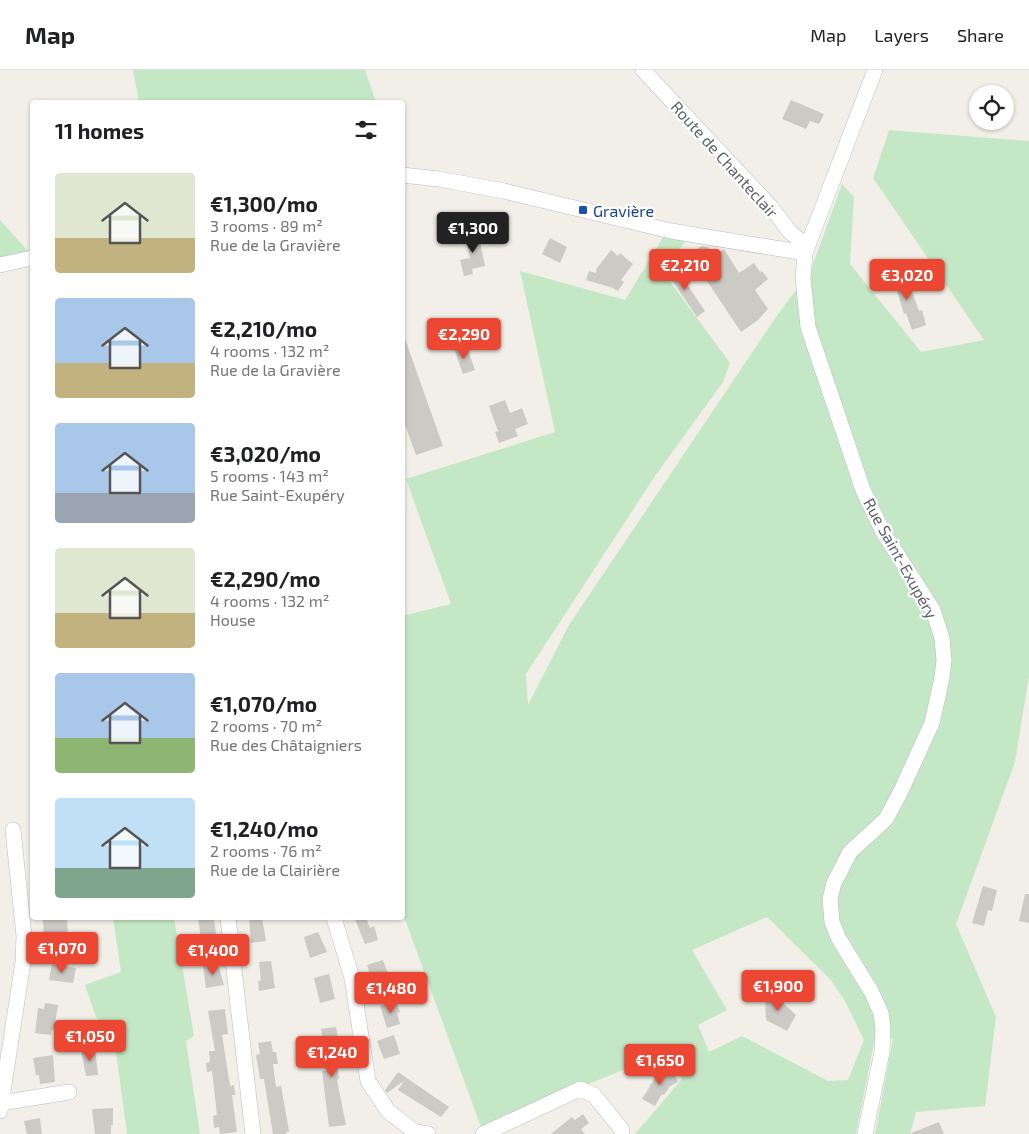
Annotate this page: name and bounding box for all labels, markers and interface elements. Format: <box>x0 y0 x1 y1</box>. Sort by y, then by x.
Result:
text: Map <box>25 20 75 49</box>
text: Map <box>810 24 846 46</box>
text: Layers <box>874 24 929 46</box>
text: Share <box>957 24 1004 46</box>
map controls <box>969 85 1014 130</box>
button: locate <box>969 85 1014 130</box>
street label: Route de Chanteclair <box>668 97 783 222</box>
icon: filters <box>352 116 380 144</box>
text: 11 homes <box>55 118 144 143</box>
text: €1,300/mo <box>210 191 318 216</box>
icon: home <box>95 193 155 253</box>
place label: Gravière <box>593 201 654 220</box>
marker: Gravière <box>577 204 589 216</box>
pin: €1,300 <box>432 212 514 254</box>
text: 3 rooms · 89 m² <box>210 216 323 235</box>
text: €1,300 <box>448 218 498 237</box>
text: Rue de la Gravière <box>210 235 341 254</box>
pin: €2,210 <box>644 248 726 291</box>
text: €2,210 <box>660 255 710 274</box>
pin: €3,020 <box>866 258 948 301</box>
text: €3,020 <box>881 265 933 284</box>
text: €2,210/mo <box>210 316 317 341</box>
icon: home <box>95 318 155 378</box>
pin: €2,290 <box>423 318 505 360</box>
text: €2,290 <box>438 324 490 343</box>
text: 4 rooms · 132 m² <box>210 341 329 360</box>
text: Rue de la Gravière <box>210 360 341 379</box>
text: €3,020/mo <box>210 441 321 466</box>
icon: home <box>95 443 155 503</box>
text: 5 rooms · 143 m² <box>210 466 329 485</box>
text: Rue Saint-Exupéry <box>210 485 345 504</box>
street label: Rue Saint-Exupéry <box>860 494 942 622</box>
text: €2,290/mo <box>210 566 320 591</box>
icon: home <box>95 568 155 628</box>
text: 4 rooms · 132 m² <box>210 591 329 610</box>
text: House <box>210 610 256 629</box>
text: €1,070/mo <box>210 691 317 716</box>
icon: home <box>95 693 155 753</box>
text: 2 rooms · 70 m² <box>210 716 322 735</box>
text: Rue des Châtaigniers <box>210 735 362 754</box>
text: €1,240/mo <box>210 816 318 841</box>
icon: home <box>95 818 155 878</box>
text: 2 rooms · 76 m² <box>210 841 322 860</box>
text: Rue de la Clairière <box>210 860 340 879</box>
pin: €1,070 <box>21 932 103 974</box>
pin: €1,400 <box>172 934 254 976</box>
text: €1,070 <box>37 938 87 957</box>
text: €1,400 <box>187 940 239 959</box>
pin: €1,900 <box>737 970 819 1012</box>
pin: €1,480 <box>350 972 432 1014</box>
text: €1,900 <box>753 976 803 995</box>
text: €1,480 <box>365 978 417 997</box>
pin: €1,050 <box>49 1020 131 1062</box>
text: €1,050 <box>65 1026 115 1045</box>
pin: €1,240 <box>291 1036 373 1078</box>
text: €1,240 <box>307 1042 357 1061</box>
pin: €1,650 <box>619 1044 701 1086</box>
text: €1,650 <box>635 1050 685 1069</box>

